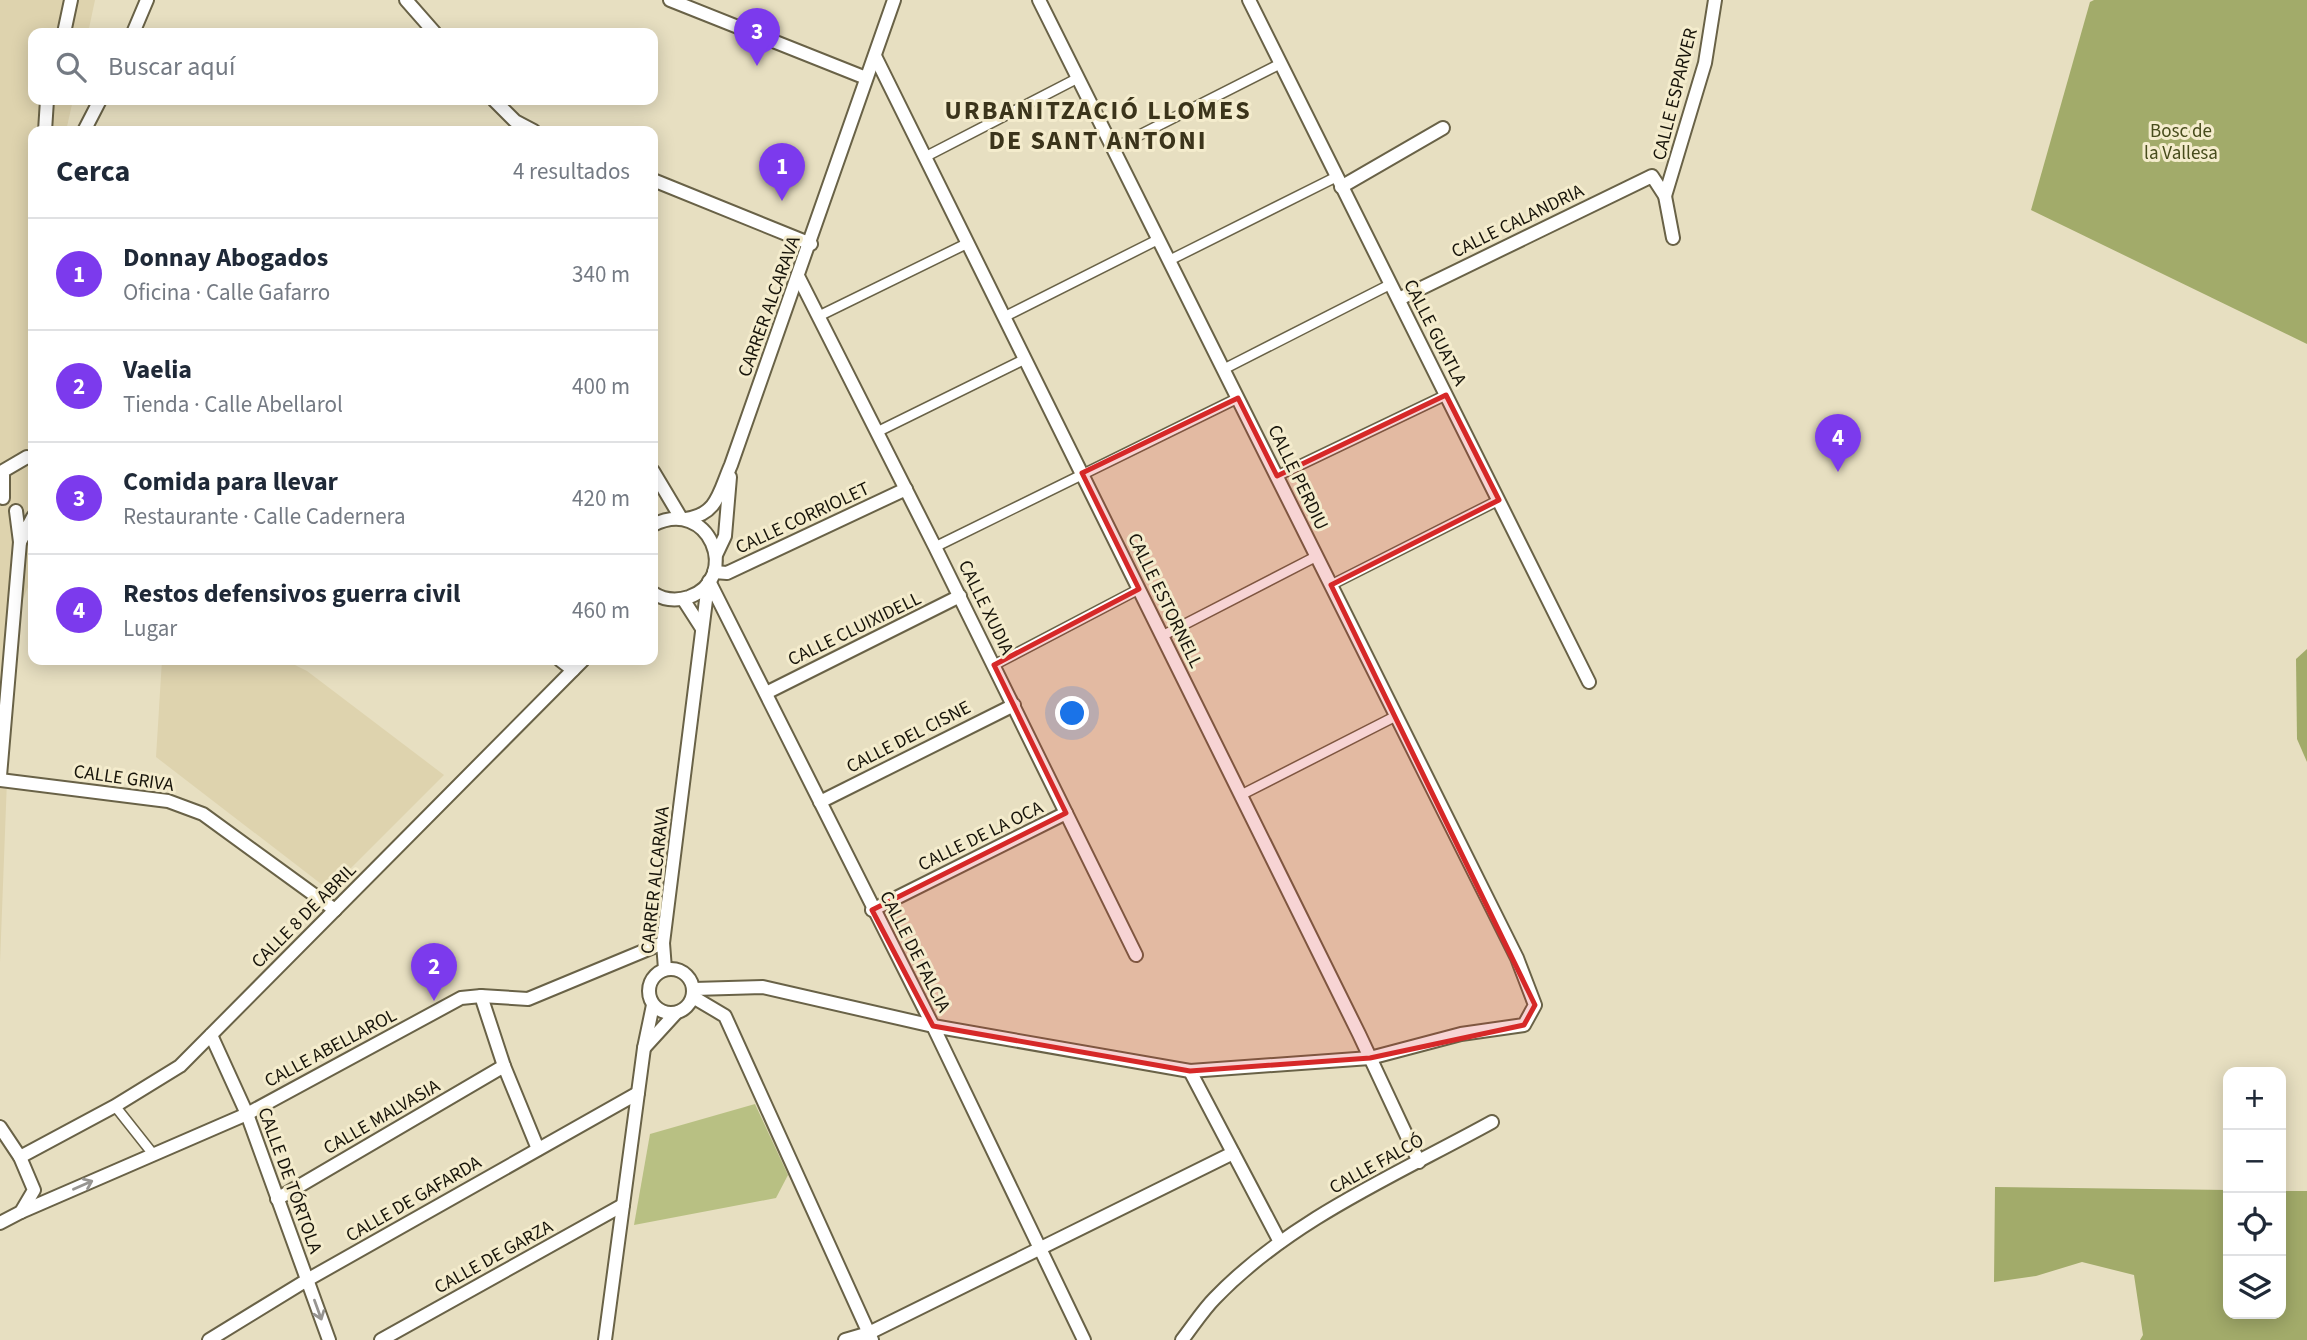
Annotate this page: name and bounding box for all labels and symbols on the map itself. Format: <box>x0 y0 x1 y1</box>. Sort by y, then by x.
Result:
pin: 3 <box>734 8 780 66</box>
street label: CALLE ESPARVER <box>1646 25 1705 163</box>
district label: URBANITZACIÓ LLOMES DE SANT ANTONI <box>944 92 1252 159</box>
park label: Bosc de la Vallesa <box>2144 118 2218 167</box>
pin: 1 <box>759 143 805 201</box>
street label: CALLE CALANDRIA <box>1447 177 1589 265</box>
street label: CARRER ALCARAVA <box>731 232 808 381</box>
street label: CALLE GUATLA <box>1396 275 1473 391</box>
pin: 4 <box>1815 414 1861 472</box>
street label: CALLE PERDIU <box>1261 421 1335 535</box>
street label: CALLE CORRIOLET <box>731 475 874 561</box>
street label: CALLE ESTORNELL <box>1120 529 1209 673</box>
street label: CALLE XUDIA <box>951 556 1020 660</box>
street label: CALLE CLUIXIDELL <box>784 585 926 673</box>
street label: CALLE DEL CISNE <box>842 694 976 780</box>
your location <box>1055 696 1089 730</box>
street label: CALLE GRIVA <box>72 758 176 799</box>
street label: CALLE DE LA OCA <box>914 794 1048 878</box>
street label: CARRER ALCARAVA <box>634 804 677 955</box>
street label: CALLE 8 DE ABRIL <box>245 857 363 975</box>
street label: CALLE DE FALCIA <box>872 886 957 1018</box>
pin: 2 <box>411 943 457 1001</box>
street label: CALLE ABELLAROL <box>260 1002 402 1095</box>
street label: CALLE MALVASIA <box>318 1073 446 1162</box>
street label: CALLE DE TÓRTOLA <box>251 1104 329 1258</box>
street label: CALLE FALCÓ <box>1325 1127 1429 1201</box>
street label: CALLE DE GAFARDA <box>341 1149 487 1249</box>
one-way arrow <box>72 1177 93 1190</box>
street label: CALLE DE GARZA <box>429 1213 559 1301</box>
one-way arrow <box>312 1299 325 1321</box>

